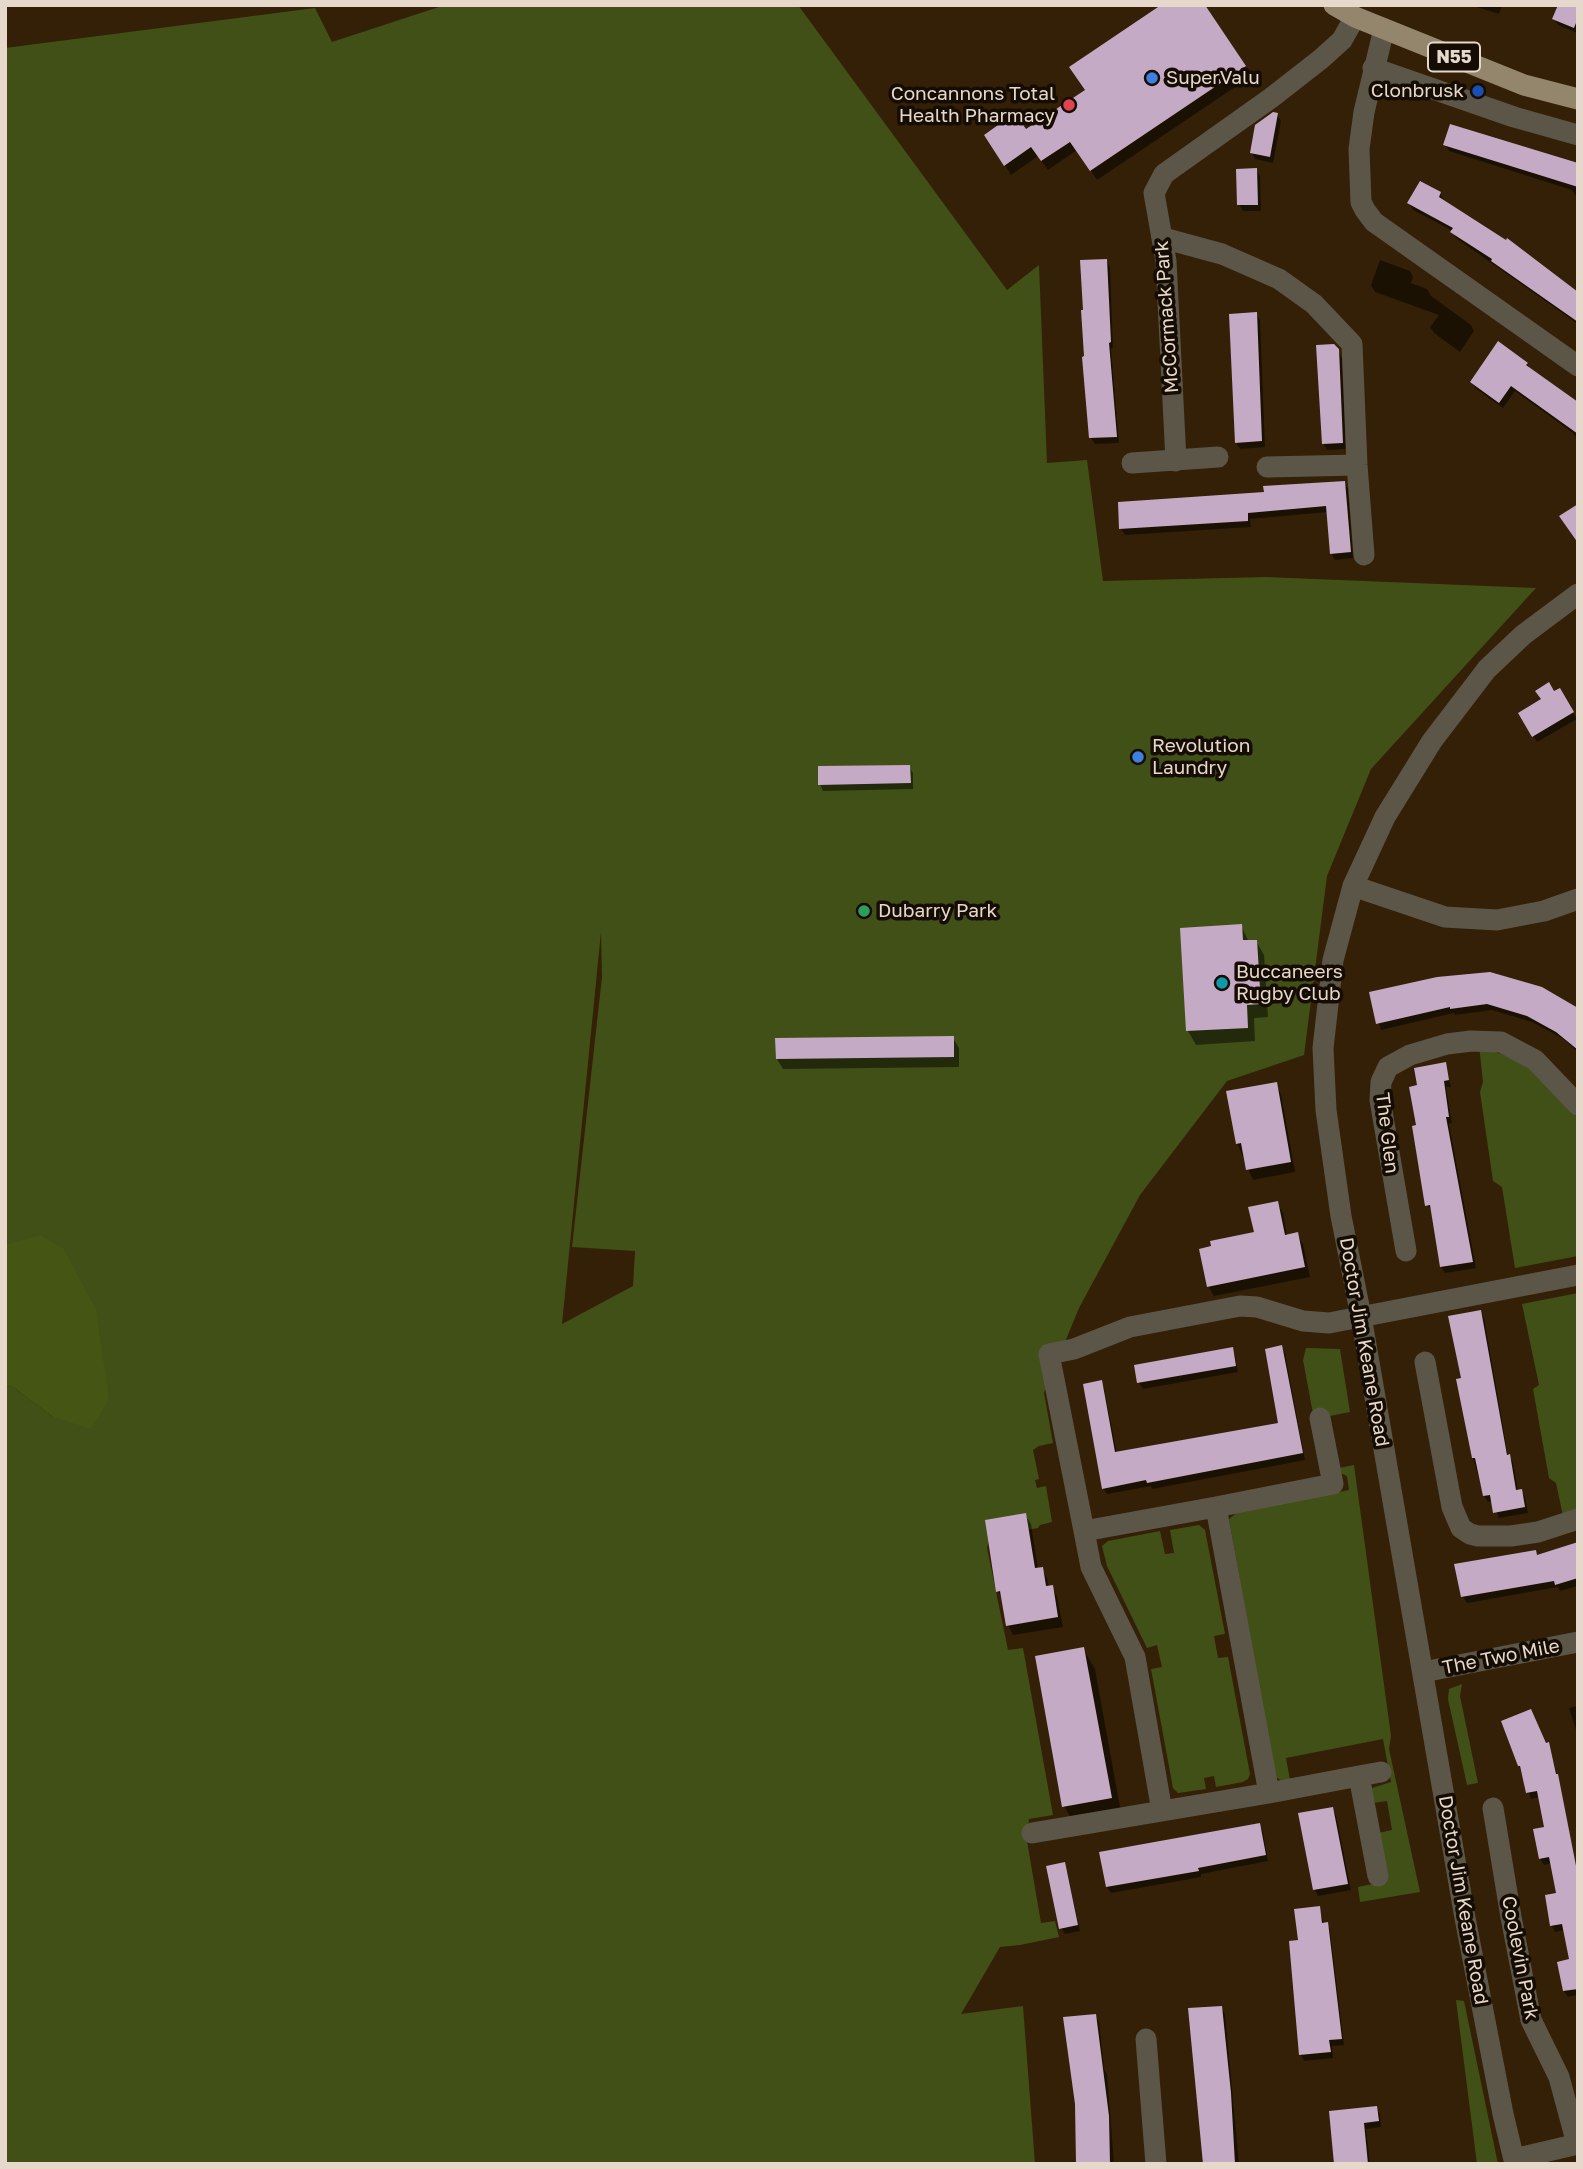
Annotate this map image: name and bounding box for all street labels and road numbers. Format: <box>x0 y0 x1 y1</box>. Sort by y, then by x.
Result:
road number: N55 <box>1428 42 1480 72</box>
street label: McCormack Park <box>1150 240 1184 394</box>
street label: The Glen <box>1371 1091 1403 1175</box>
street label: Doctor Jim Keane Road <box>1334 1236 1394 1448</box>
street label: The Two Mile <box>1440 1634 1562 1680</box>
street label: Doctor Jim Keane Road <box>1433 1794 1493 2006</box>
street label: Coolevin Park <box>1497 1894 1543 2022</box>

